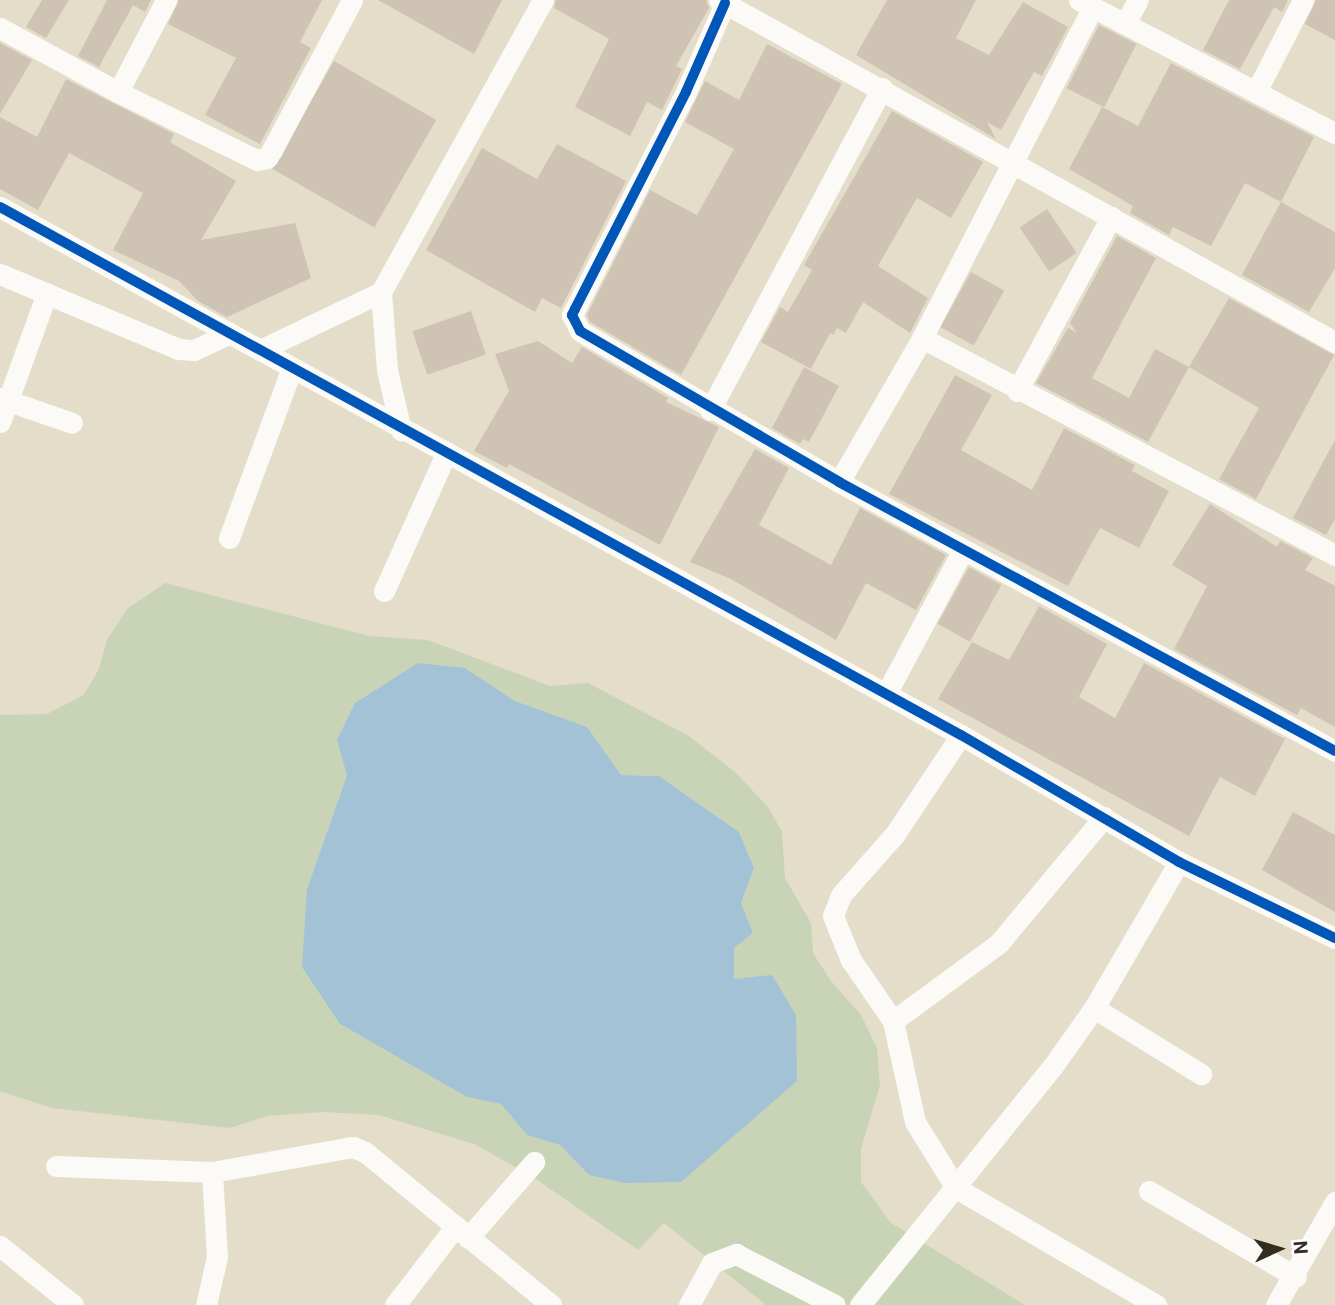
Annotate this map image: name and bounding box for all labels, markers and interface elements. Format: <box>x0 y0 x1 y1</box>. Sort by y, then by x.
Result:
north arrow <box>1244 1214 1314 1284</box>
text: N <box>1289 1240 1312 1255</box>

